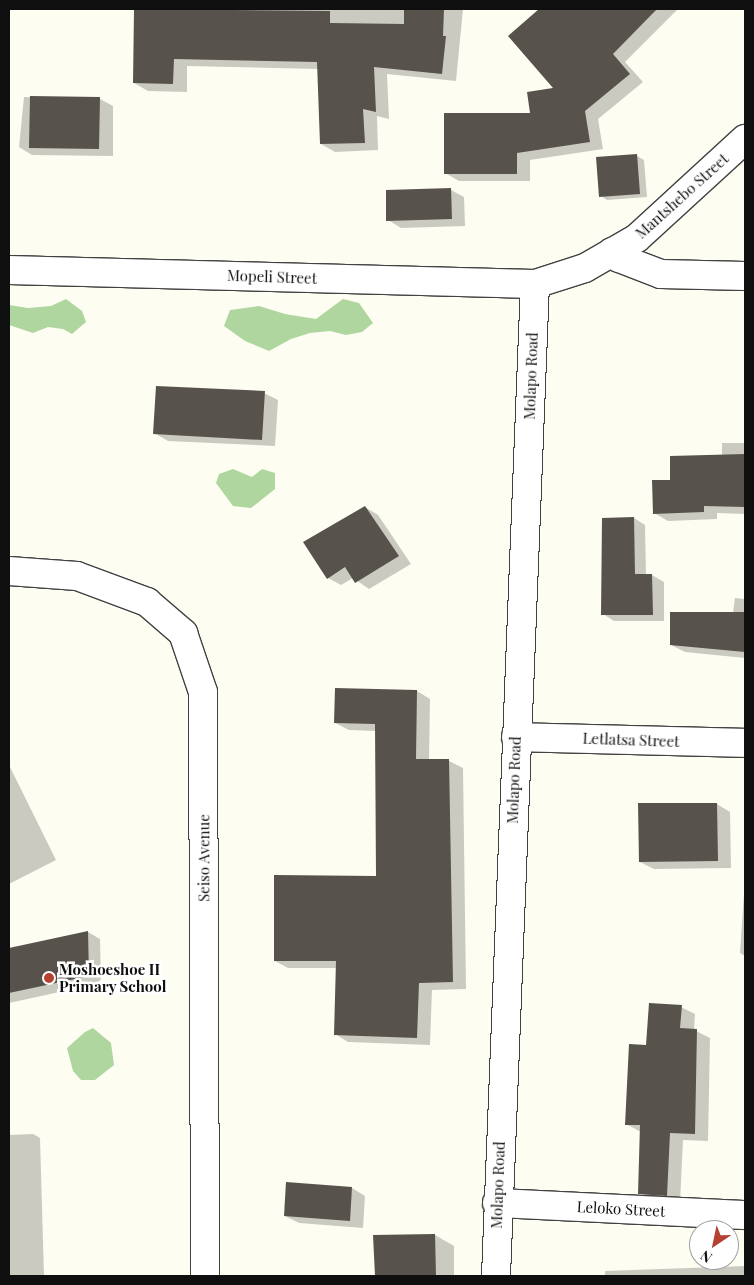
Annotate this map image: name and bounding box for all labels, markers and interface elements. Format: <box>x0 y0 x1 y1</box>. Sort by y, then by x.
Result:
street label: Mantshebo Street <box>632 150 732 242</box>
street label: Mopeli Street <box>227 266 317 288</box>
street label: Molapo Road <box>520 332 542 420</box>
street label: Letlatsa Street <box>582 729 680 751</box>
street label: Molapo Road <box>503 736 525 824</box>
street label: Seiso Avenue <box>195 814 213 902</box>
place label: Moshoeshoe II Primary School <box>59 960 167 995</box>
marker: Moshoeshoe II Primary School <box>43 972 55 984</box>
street label: Molapo Road <box>487 1141 509 1229</box>
street label: Leloko Street <box>576 1198 666 1220</box>
north arrow <box>689 1220 739 1270</box>
text: N <box>696 1246 715 1268</box>

